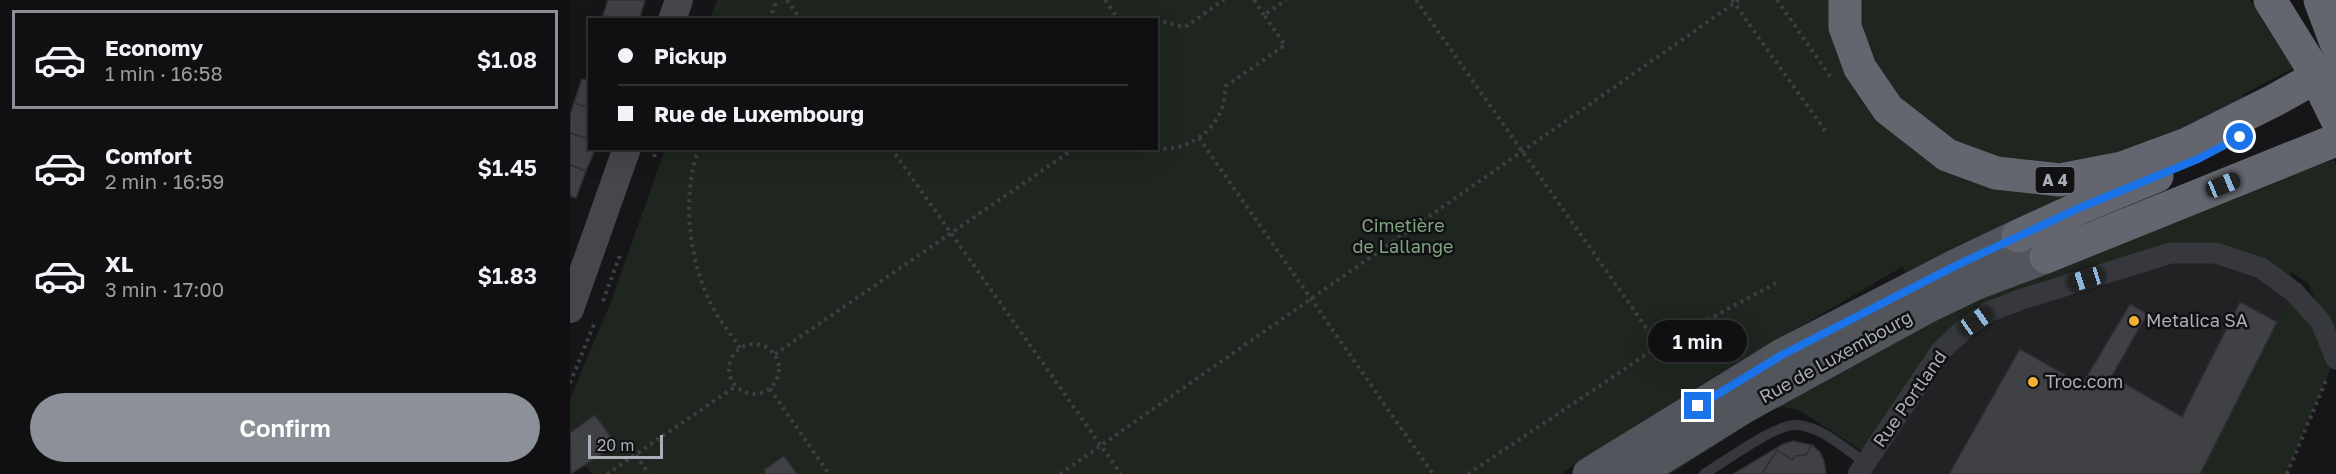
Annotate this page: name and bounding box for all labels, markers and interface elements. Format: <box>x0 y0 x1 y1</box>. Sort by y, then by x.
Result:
icon: car <box>33 33 87 87</box>
text: Economy <box>105 34 203 61</box>
text: Pickup <box>654 42 727 69</box>
text: $1.08 <box>477 46 537 73</box>
text: 1 min · 16:58 <box>105 61 223 85</box>
text: Rue de Luxembourg <box>654 100 864 127</box>
route start <box>2226 123 2253 150</box>
icon: car <box>33 141 87 195</box>
text: Comfort <box>105 142 192 169</box>
text: $1.45 <box>478 154 537 181</box>
road number: A 4 <box>2036 167 2074 193</box>
text: 2 min · 16:59 <box>105 169 224 193</box>
car <box>2203 170 2243 200</box>
park label: Cimetière de Lallange <box>1353 214 1453 257</box>
icon: car <box>33 249 87 303</box>
text: XL <box>105 250 133 277</box>
text: $1.83 <box>477 262 537 289</box>
car <box>2066 265 2106 293</box>
text: 3 min · 17:00 <box>105 277 224 301</box>
car <box>1956 303 1996 339</box>
street label: Rue de Luxembourg <box>1755 305 1916 407</box>
place label: Metalica SA <box>2146 309 2248 331</box>
marker: Metalica SA <box>2127 314 2141 328</box>
callout: 1 min <box>1648 319 1748 361</box>
text: 1 min <box>1672 329 1723 353</box>
street label: Rue Portland <box>1868 346 1951 451</box>
place label: Troc.com <box>2045 370 2123 392</box>
marker: Troc.com <box>2026 375 2040 389</box>
route end <box>1684 392 1711 419</box>
button: Confirm <box>30 393 540 462</box>
scale bar <box>588 432 663 460</box>
text: 20 m <box>597 435 634 455</box>

